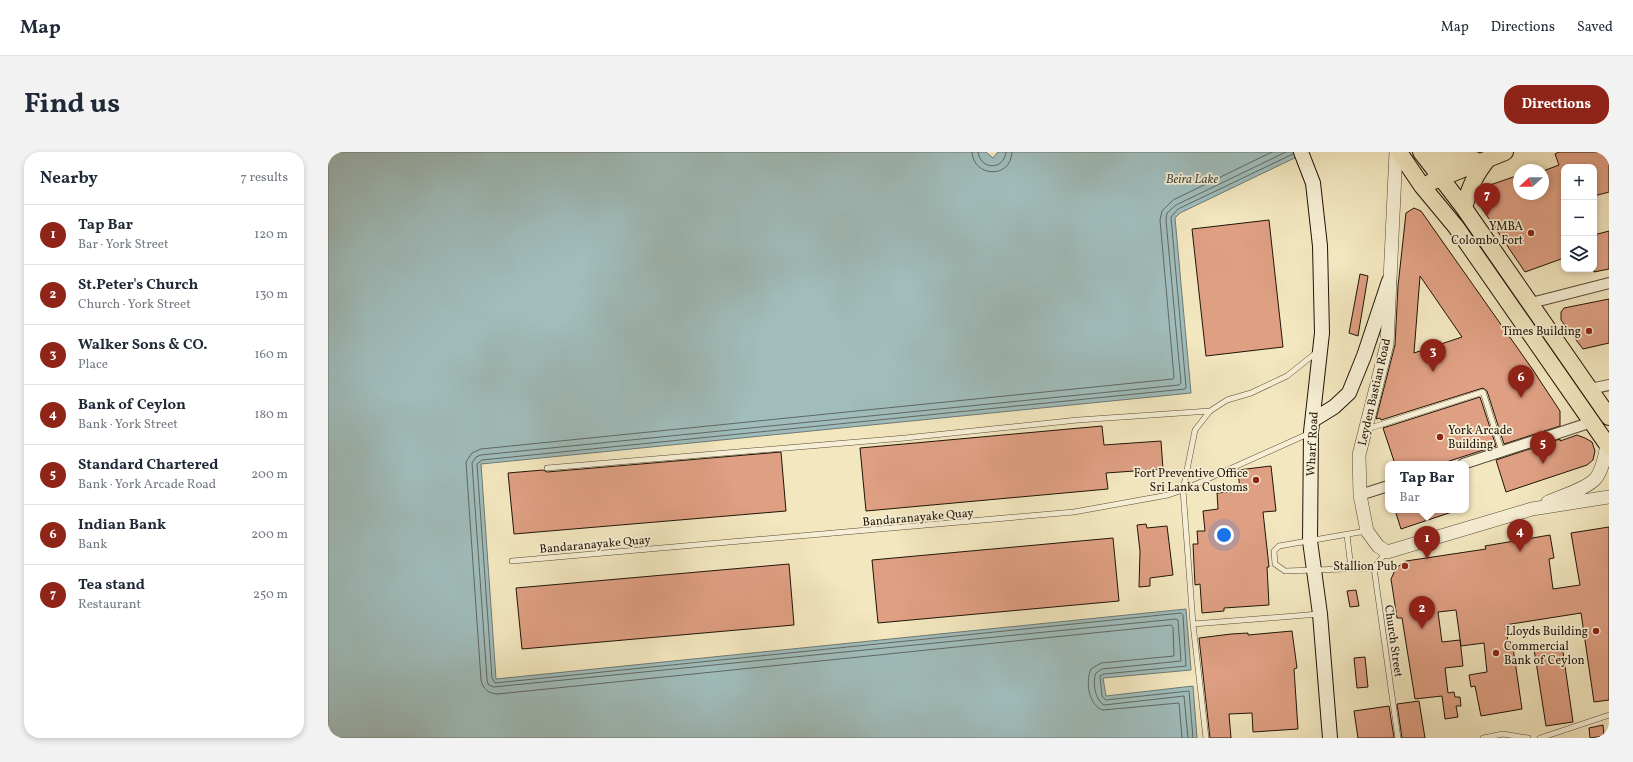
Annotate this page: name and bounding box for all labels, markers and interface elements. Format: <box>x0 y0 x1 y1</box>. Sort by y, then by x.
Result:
text: Map <box>20 15 61 41</box>
text: Map <box>1441 18 1469 37</box>
text: Directions <box>1491 18 1555 37</box>
text: Saved <box>1577 18 1613 37</box>
text: Find us <box>24 85 120 124</box>
button: Directions <box>1504 85 1609 124</box>
north arrow <box>1513 164 1549 200</box>
map controls <box>1561 164 1597 272</box>
button: + <box>1561 164 1597 200</box>
text: Nearby <box>40 167 98 190</box>
text: 7 results <box>241 169 288 187</box>
water label: Beira Lake <box>1166 171 1219 189</box>
pin: 7 <box>1474 183 1500 216</box>
button: − <box>1561 200 1597 236</box>
text: Tap Bar <box>78 215 133 236</box>
place label: YMBA Colombo Fort <box>1451 219 1524 249</box>
text: 1 <box>50 226 56 244</box>
text: 120 m <box>254 226 288 244</box>
marker: YMBA Colombo Fort <box>1526 228 1536 238</box>
text: Bar · York Street <box>78 236 169 254</box>
button: layers <box>1561 236 1597 272</box>
text: St.Peter's Church <box>78 275 198 296</box>
text: 2 <box>50 286 56 304</box>
text: 130 m <box>255 286 288 304</box>
text: Church · York Street <box>78 296 191 314</box>
place label: Times Building <box>1502 324 1581 340</box>
marker: Times Building <box>1584 326 1594 336</box>
text: Walker Sons & CO. <box>78 335 208 356</box>
street label: Leyden Bastian Road <box>1355 337 1395 447</box>
pin: 3 <box>1420 339 1446 372</box>
text: 3 <box>50 346 56 364</box>
text: 160 m <box>254 346 288 364</box>
text: Place <box>78 356 108 374</box>
pin: 6 <box>1508 365 1534 398</box>
text: Bank of Ceylon <box>78 395 186 416</box>
text: 4 <box>49 406 57 424</box>
text: 180 m <box>254 406 288 424</box>
street label: Wharf Road <box>1303 411 1323 477</box>
text: Bank · York Street <box>78 416 178 434</box>
place label: York Arcade Building <box>1448 423 1512 453</box>
pin: 5 <box>1530 431 1556 464</box>
marker: York Arcade Building <box>1435 432 1445 442</box>
text: Standard Chartered <box>78 455 218 476</box>
popup <box>1385 461 1469 513</box>
text: 5 <box>50 466 56 484</box>
text: 200 m <box>251 466 288 484</box>
place label: Fort Preventive Office Sri Lanka Customs <box>1134 466 1248 496</box>
text: Tap Bar <box>1400 468 1454 489</box>
marker: Fort Preventive Office Sri Lanka Customs <box>1251 475 1261 485</box>
text: Bank · York Arcade Road <box>78 476 216 494</box>
text: Bar <box>1400 489 1420 507</box>
street label: Bandaranayake Quay <box>862 505 975 531</box>
text: Indian Bank <box>78 515 166 536</box>
pin: 4 <box>1507 519 1533 552</box>
your location <box>1214 525 1234 545</box>
text: 6 <box>49 526 57 544</box>
text: 200 m <box>251 526 288 544</box>
pin: 1 <box>1414 526 1440 559</box>
street label: Bandaranayake Quay <box>539 532 652 558</box>
text: Bank <box>78 536 107 554</box>
place label: Stallion Pub <box>1333 559 1397 575</box>
marker: Stallion Pub <box>1400 561 1410 571</box>
text: Tea stand <box>78 575 145 596</box>
text: 7 <box>50 586 56 604</box>
text: 250 m <box>253 586 288 604</box>
text: Restaurant <box>78 596 141 614</box>
pin: 2 <box>1409 596 1435 629</box>
street label: Church Street <box>1380 604 1406 678</box>
place label: Lloyds Building <box>1506 624 1588 640</box>
marker: Lloyds Building <box>1591 626 1601 636</box>
place label: Commercial Bank of Ceylon <box>1504 639 1585 669</box>
marker: Commercial Bank of Ceylon <box>1491 648 1501 658</box>

